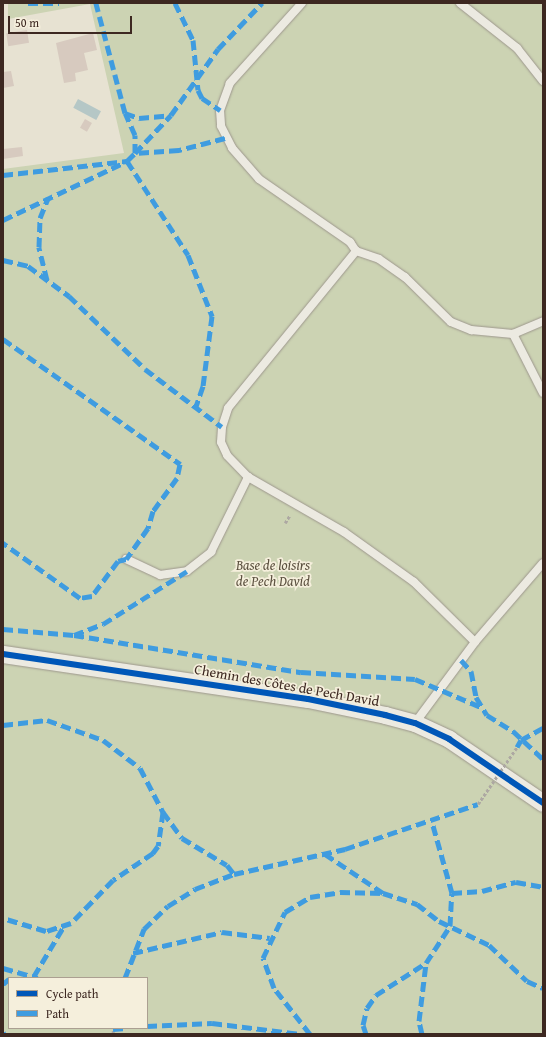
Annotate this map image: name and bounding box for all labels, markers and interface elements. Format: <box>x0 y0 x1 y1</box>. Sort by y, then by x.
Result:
scale bar <box>10 8 134 34</box>
text: 50 m <box>15 14 39 31</box>
park label: Base de loisirs de Pech David <box>236 557 310 590</box>
street label: Chemin des Côtes de Pech David <box>193 660 381 710</box>
legend <box>8 977 148 1029</box>
text: Cycle path <box>46 985 98 1002</box>
text: Path <box>46 1005 69 1022</box>

